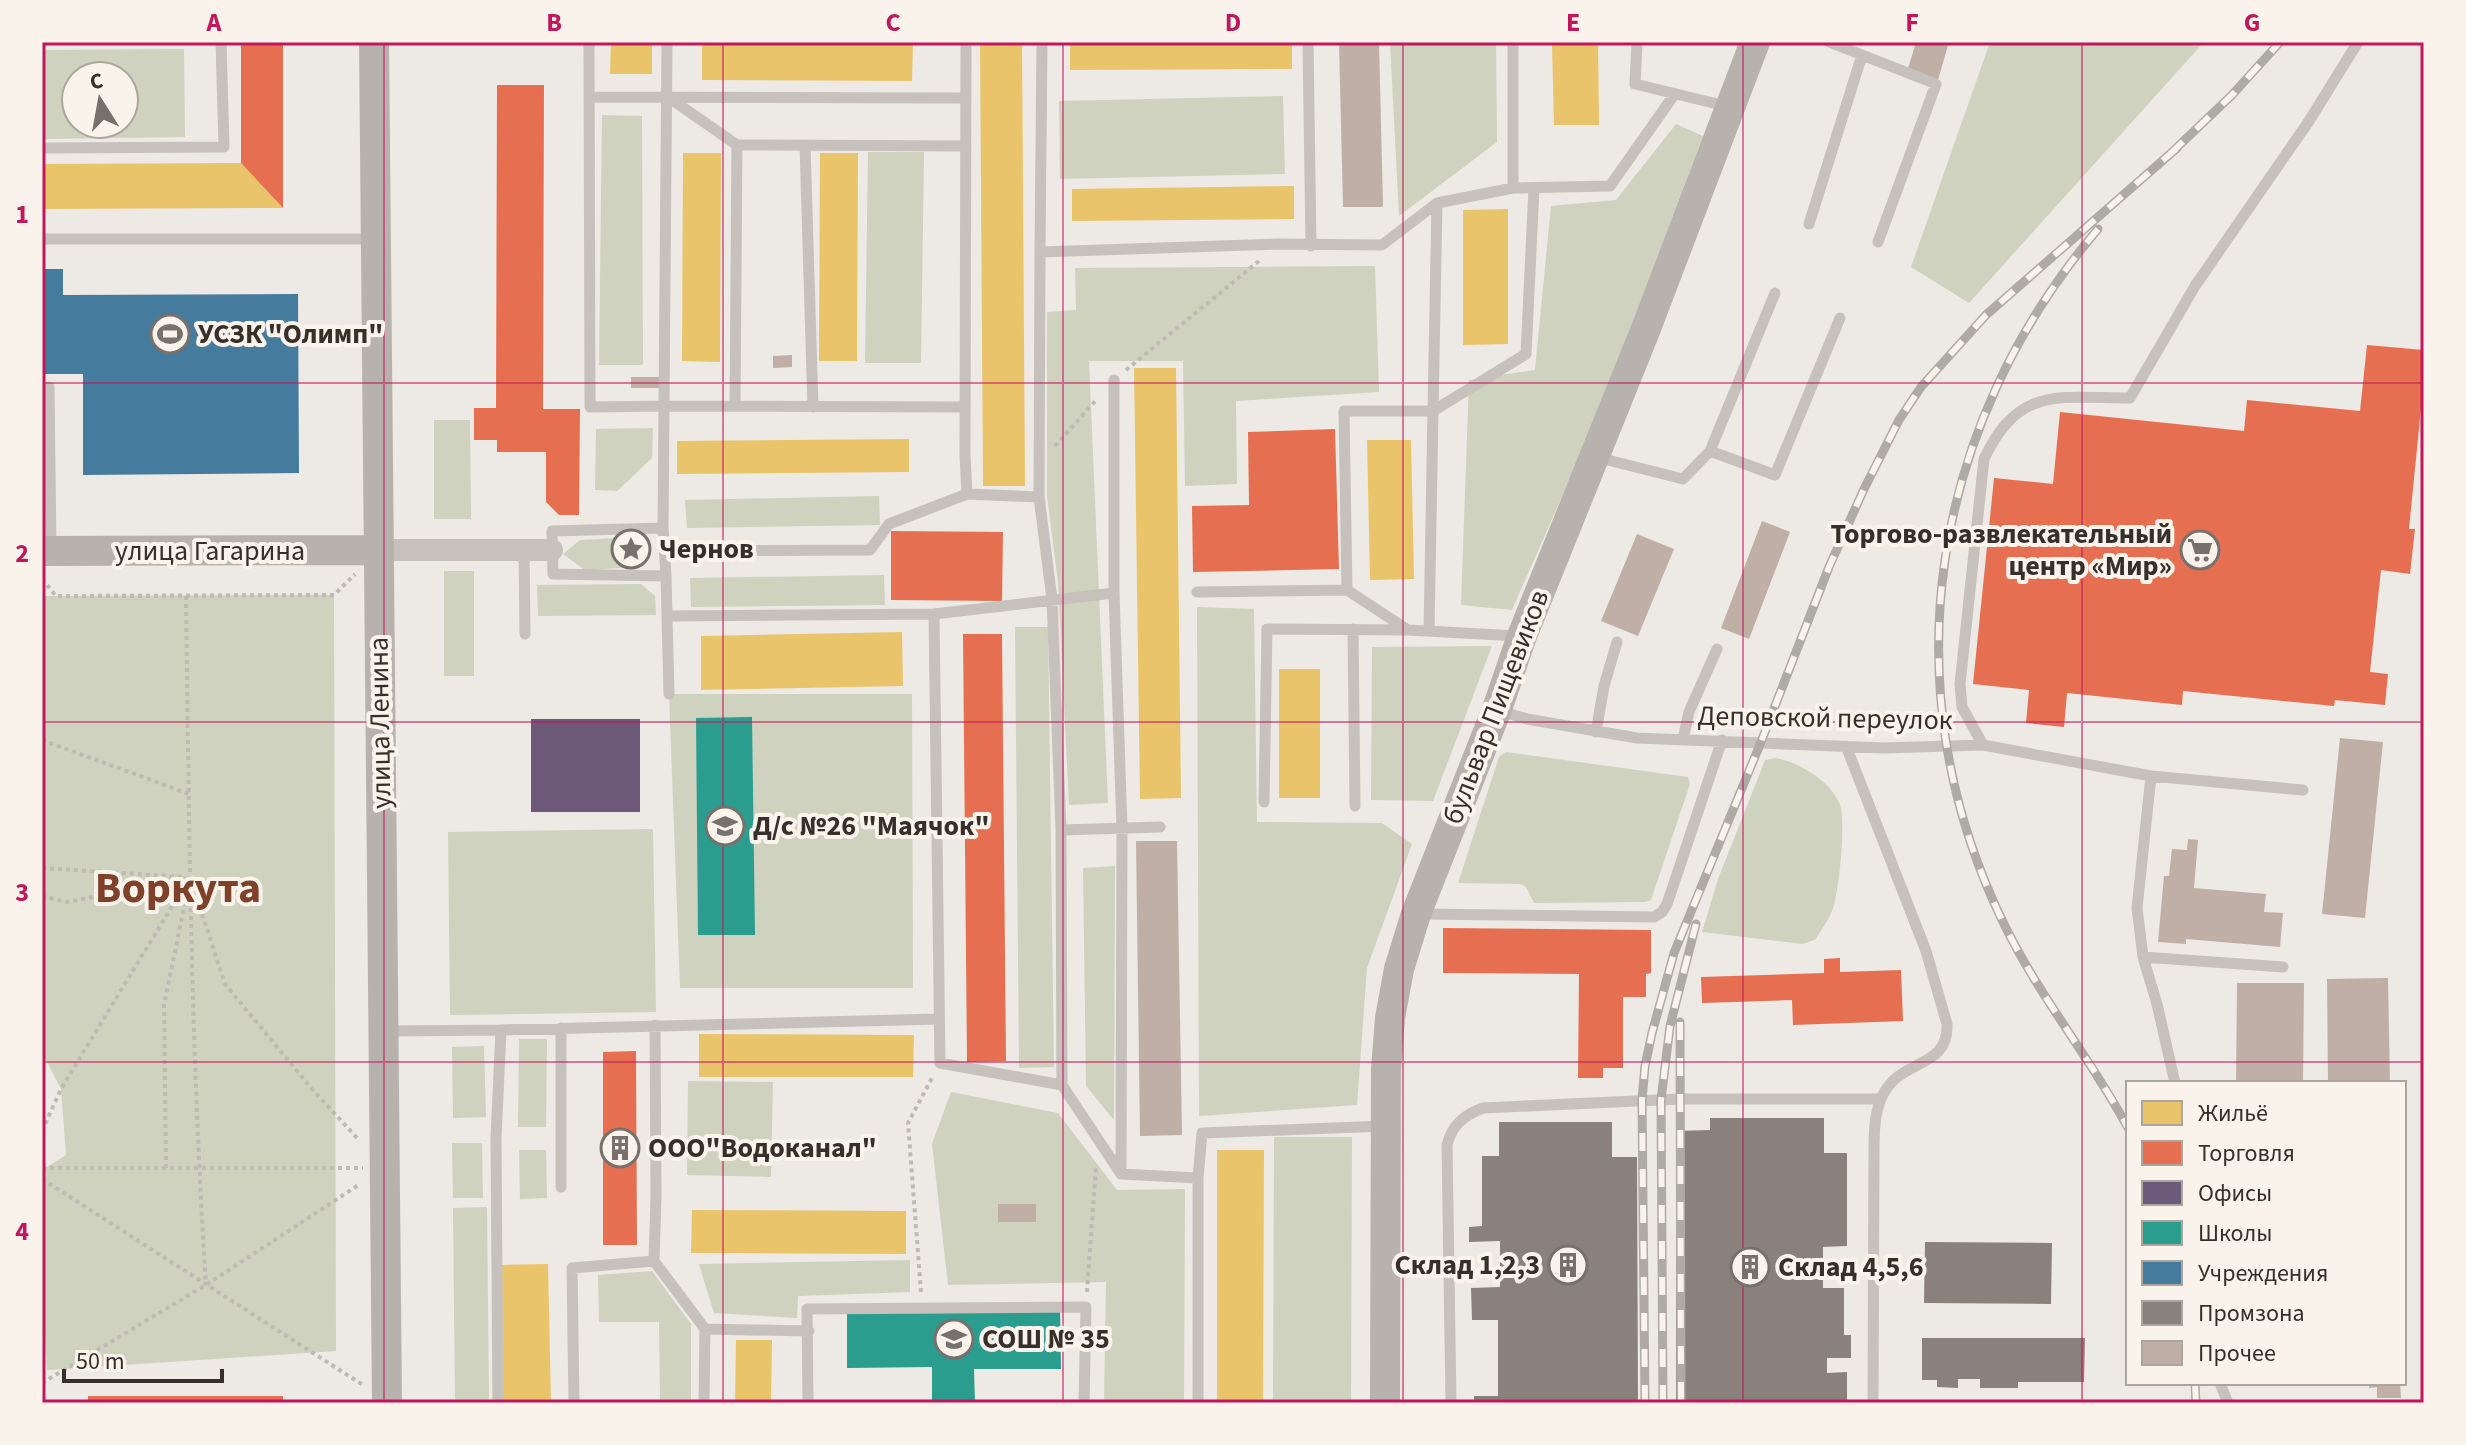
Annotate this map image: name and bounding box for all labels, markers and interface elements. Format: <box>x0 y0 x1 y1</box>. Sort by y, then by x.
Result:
text: A <box>206 4 223 41</box>
text: B <box>546 4 562 41</box>
text: C <box>885 4 901 41</box>
text: D <box>1225 4 1241 41</box>
text: E <box>1566 4 1580 41</box>
text: F <box>1905 4 1919 41</box>
text: G <box>2244 4 2260 41</box>
north arrow <box>60 60 140 140</box>
text: С <box>87 64 106 98</box>
text: 1 <box>15 196 29 233</box>
sports icon: УСЗК "Олимп" <box>149 313 191 355</box>
place label: УСЗК "Олимп" <box>198 314 383 354</box>
place label: Торгово-развлекательный центр «Мир» <box>1831 514 2172 586</box>
place icon: Чернов <box>610 528 652 570</box>
place label: Чернов <box>659 529 754 569</box>
supermarket icon: Торгово-развлекательный центр «Мир» <box>2179 529 2221 571</box>
street label: улица Гагарина <box>115 531 305 571</box>
text: 2 <box>15 535 29 572</box>
street label: бульвар Пищевиков <box>1433 584 1559 830</box>
street label: улица Ленина <box>359 637 401 809</box>
street label: Деповской переулок <box>1697 696 1953 740</box>
school or university icon: Д/с №26 "Маячок" <box>704 805 746 847</box>
place label: Д/с №26 "Маячок" <box>753 806 989 846</box>
district label: Воркута <box>95 857 261 920</box>
text: 3 <box>15 874 29 911</box>
legend <box>2126 1081 2406 1385</box>
text: Жильё <box>2198 1096 2268 1131</box>
building icon: ООО"Водоканал" <box>599 1127 641 1169</box>
place label: ООО"Водоканал" <box>648 1128 877 1168</box>
text: Торговля <box>2198 1136 2295 1171</box>
text: Офисы <box>2198 1176 2272 1211</box>
text: 4 <box>15 1213 29 1250</box>
text: Школы <box>2198 1216 2272 1251</box>
building icon: Склад 1,2,3 <box>1547 1244 1589 1286</box>
place label: Склад 1,2,3 <box>1394 1245 1540 1285</box>
building icon: Склад 4,5,6 <box>1729 1246 1771 1288</box>
place label: Склад 4,5,6 <box>1778 1247 1924 1287</box>
text: Учреждения <box>2198 1256 2328 1291</box>
text: Промзона <box>2198 1296 2305 1331</box>
school or university icon: СОШ № 35 <box>933 1318 975 1360</box>
place label: СОШ № 35 <box>982 1319 1110 1359</box>
scale bar <box>64 1333 222 1383</box>
text: Прочее <box>2198 1336 2276 1371</box>
text: 50 m <box>76 1344 125 1379</box>

